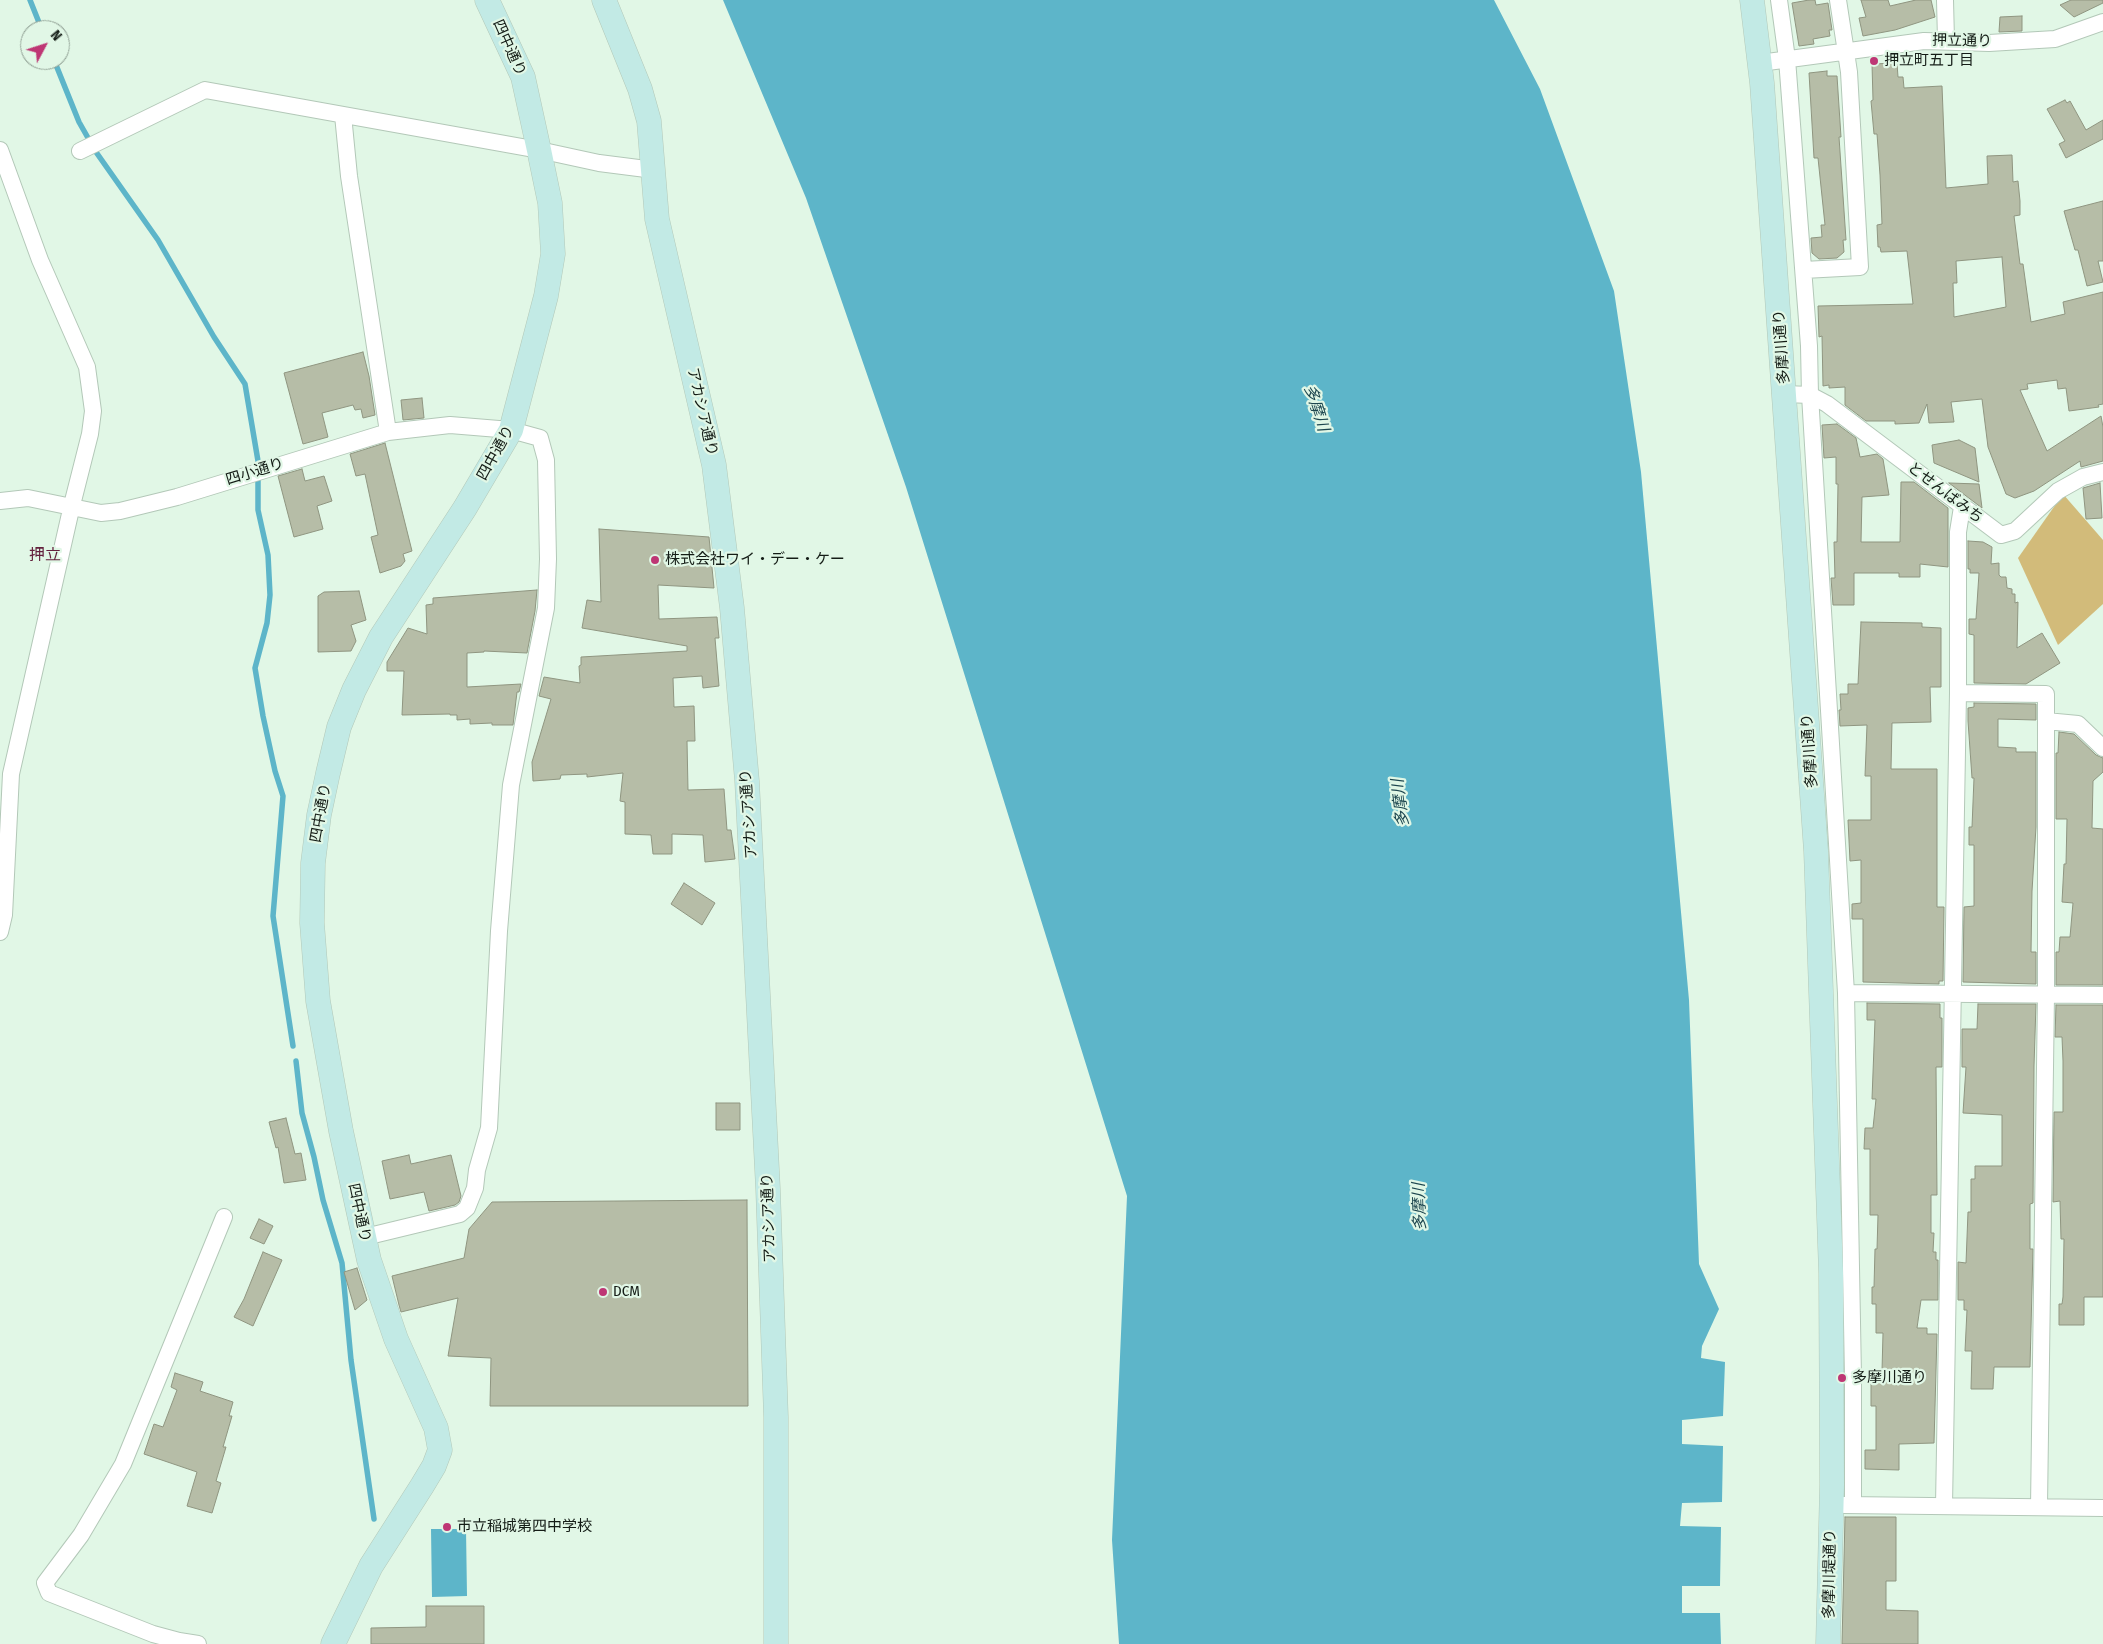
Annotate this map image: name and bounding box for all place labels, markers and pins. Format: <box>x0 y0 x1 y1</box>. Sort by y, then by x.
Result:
place label: 押立町五丁目 <box>1884 52 1974 70</box>
marker: 押立町五丁目 <box>1868 55 1880 67</box>
place label: 株式会社ワイ・デー・ケー <box>665 551 845 569</box>
marker: 株式会社ワイ・デー・ケー <box>649 554 661 566</box>
place label: DCM <box>613 1283 640 1301</box>
marker: DCM <box>597 1286 609 1298</box>
place label: 多摩川通り <box>1852 1369 1927 1387</box>
marker: 多摩川通り <box>1836 1372 1848 1384</box>
place label: 市立稲城第四中学校 <box>457 1518 592 1536</box>
marker: 市立稲城第四中学校 <box>441 1521 453 1533</box>

